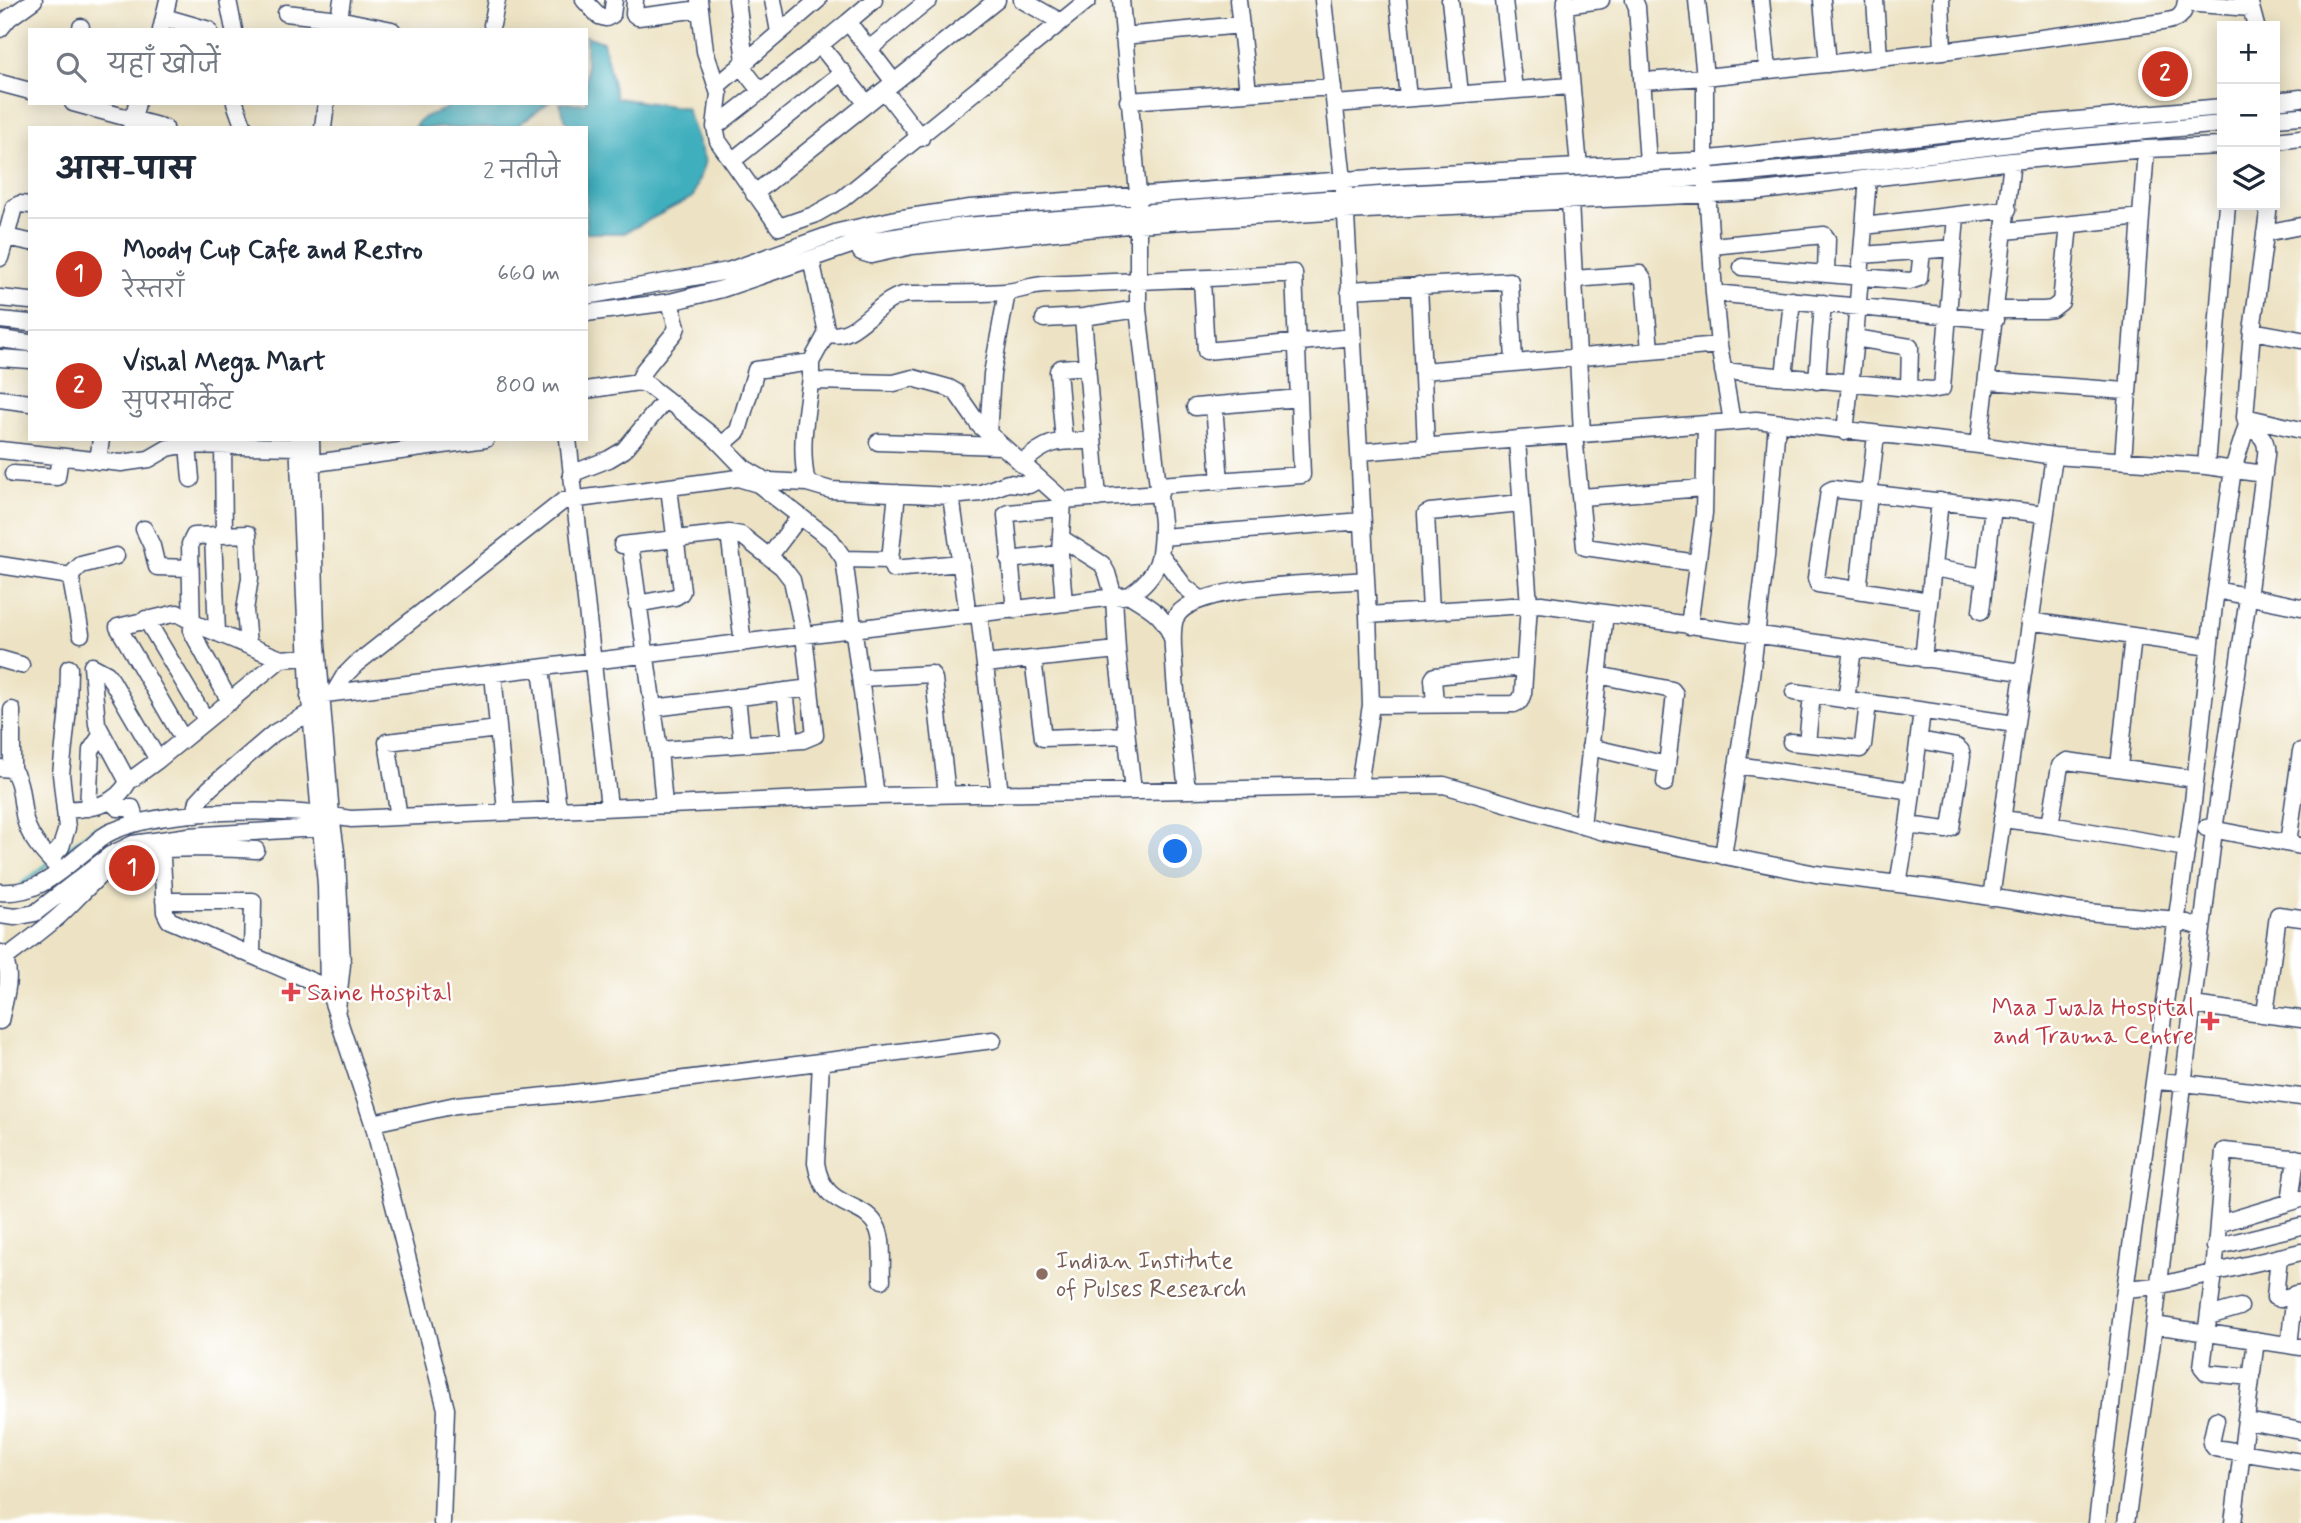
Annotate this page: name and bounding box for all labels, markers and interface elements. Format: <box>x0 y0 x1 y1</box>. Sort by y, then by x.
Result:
map controls <box>2217 21 2280 210</box>
button: + <box>2217 21 2280 84</box>
search box <box>28 28 588 105</box>
icon: search <box>52 48 90 86</box>
pin: 2 <box>2142 48 2188 100</box>
text: यहाँ खोजें <box>108 49 220 83</box>
button: − <box>2217 84 2280 147</box>
button: layers <box>2217 147 2280 210</box>
text: आस-पास <box>56 151 194 190</box>
text: 2 नतीजे <box>483 157 560 187</box>
text: Moody Cup Cafe and Restro <box>123 234 423 268</box>
text: 1 <box>74 259 84 289</box>
text: 660 m <box>497 259 560 289</box>
text: रेस्तराँ <box>123 276 184 306</box>
text: Vishal Mega Mart <box>123 346 326 380</box>
text: 2 <box>73 371 85 401</box>
text: 800 m <box>496 371 560 401</box>
text: सुपरमार्केट <box>123 388 233 418</box>
your location <box>1158 834 1192 868</box>
pin: 1 <box>109 842 155 894</box>
place label: Saine Hospital <box>307 978 452 1009</box>
marker: Saine Hospital <box>281 982 301 1002</box>
place label: Maa Jwala Hospital and Trauma Centre <box>1992 993 2194 1052</box>
marker: Maa Jwala Hospital and Trauma Centre <box>2200 1011 2220 1031</box>
place label: Indian Institute of Pulses Research <box>1056 1246 1247 1305</box>
marker: Indian Institute of Pulses Research <box>1034 1266 1050 1282</box>

